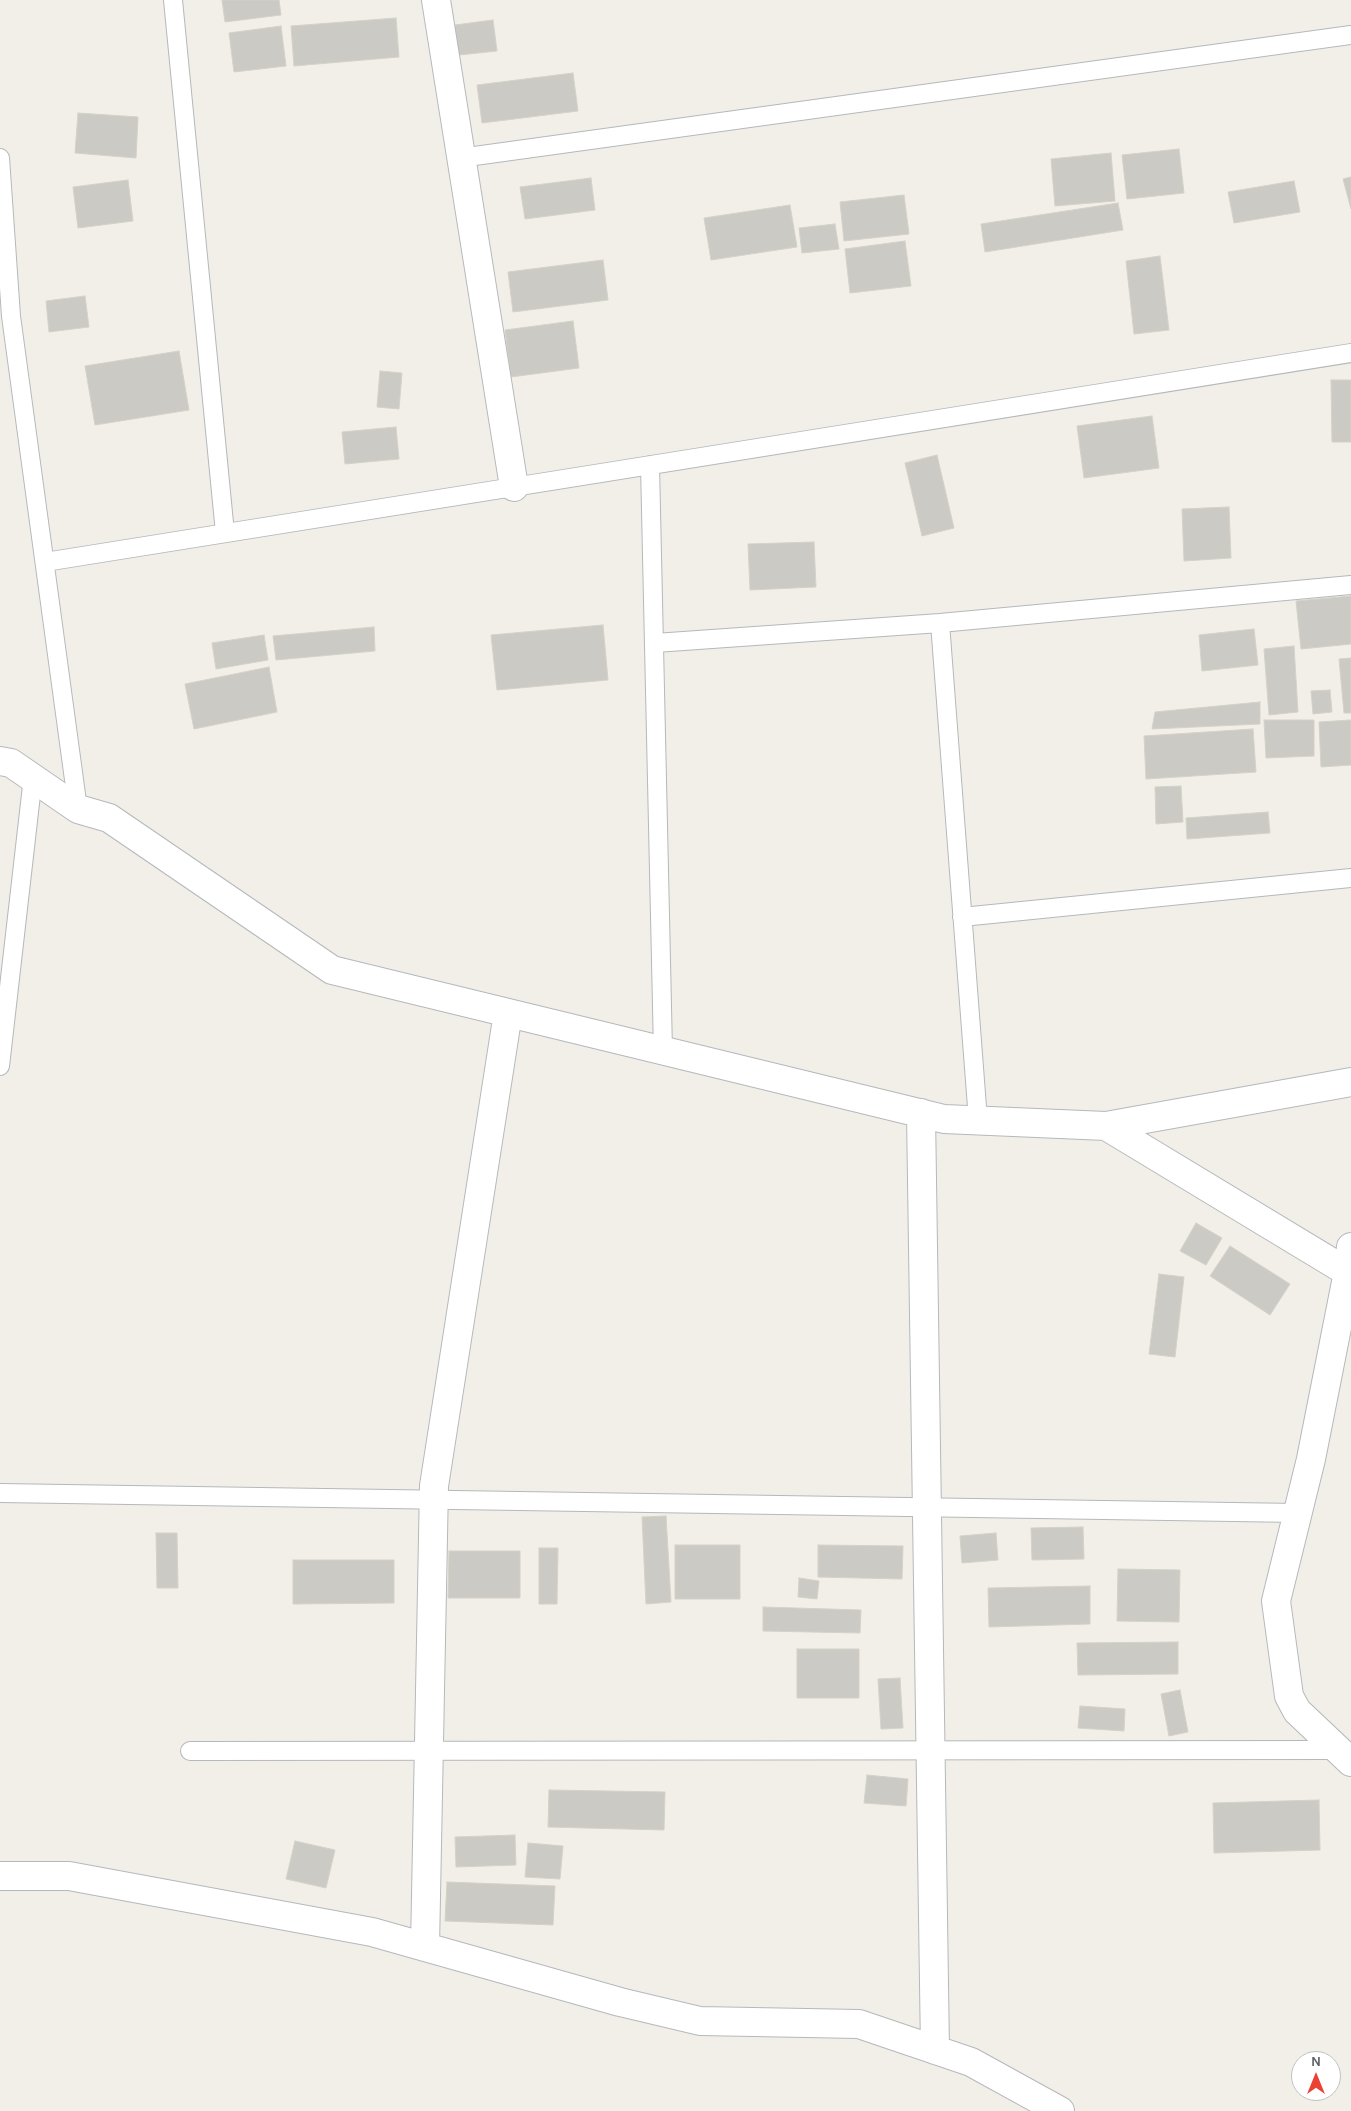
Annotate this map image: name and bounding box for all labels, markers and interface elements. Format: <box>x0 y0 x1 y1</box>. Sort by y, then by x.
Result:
north arrow <box>1291 2051 1341 2101</box>
text: N <box>1311 2053 1321 2070</box>

